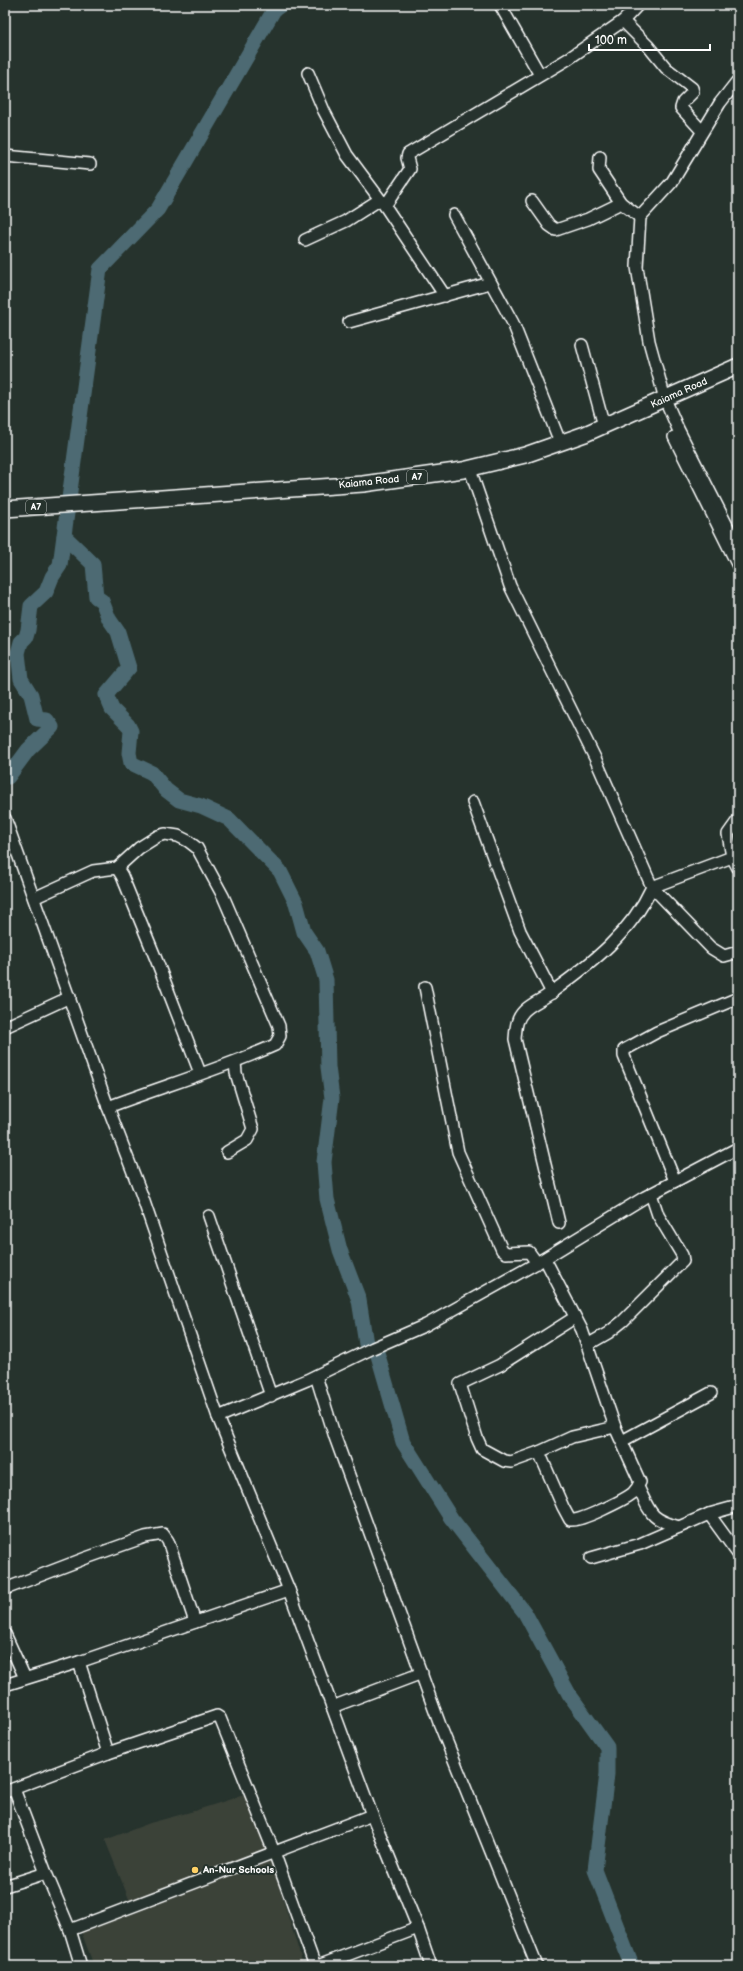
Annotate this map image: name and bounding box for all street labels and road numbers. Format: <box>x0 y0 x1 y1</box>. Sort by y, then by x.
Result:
street label: Kaiama Road <box>649 375 709 411</box>
road number: A7 <box>407 470 427 484</box>
street label: Kaiama Road <box>338 473 400 491</box>
road number: A7 <box>26 500 46 514</box>

